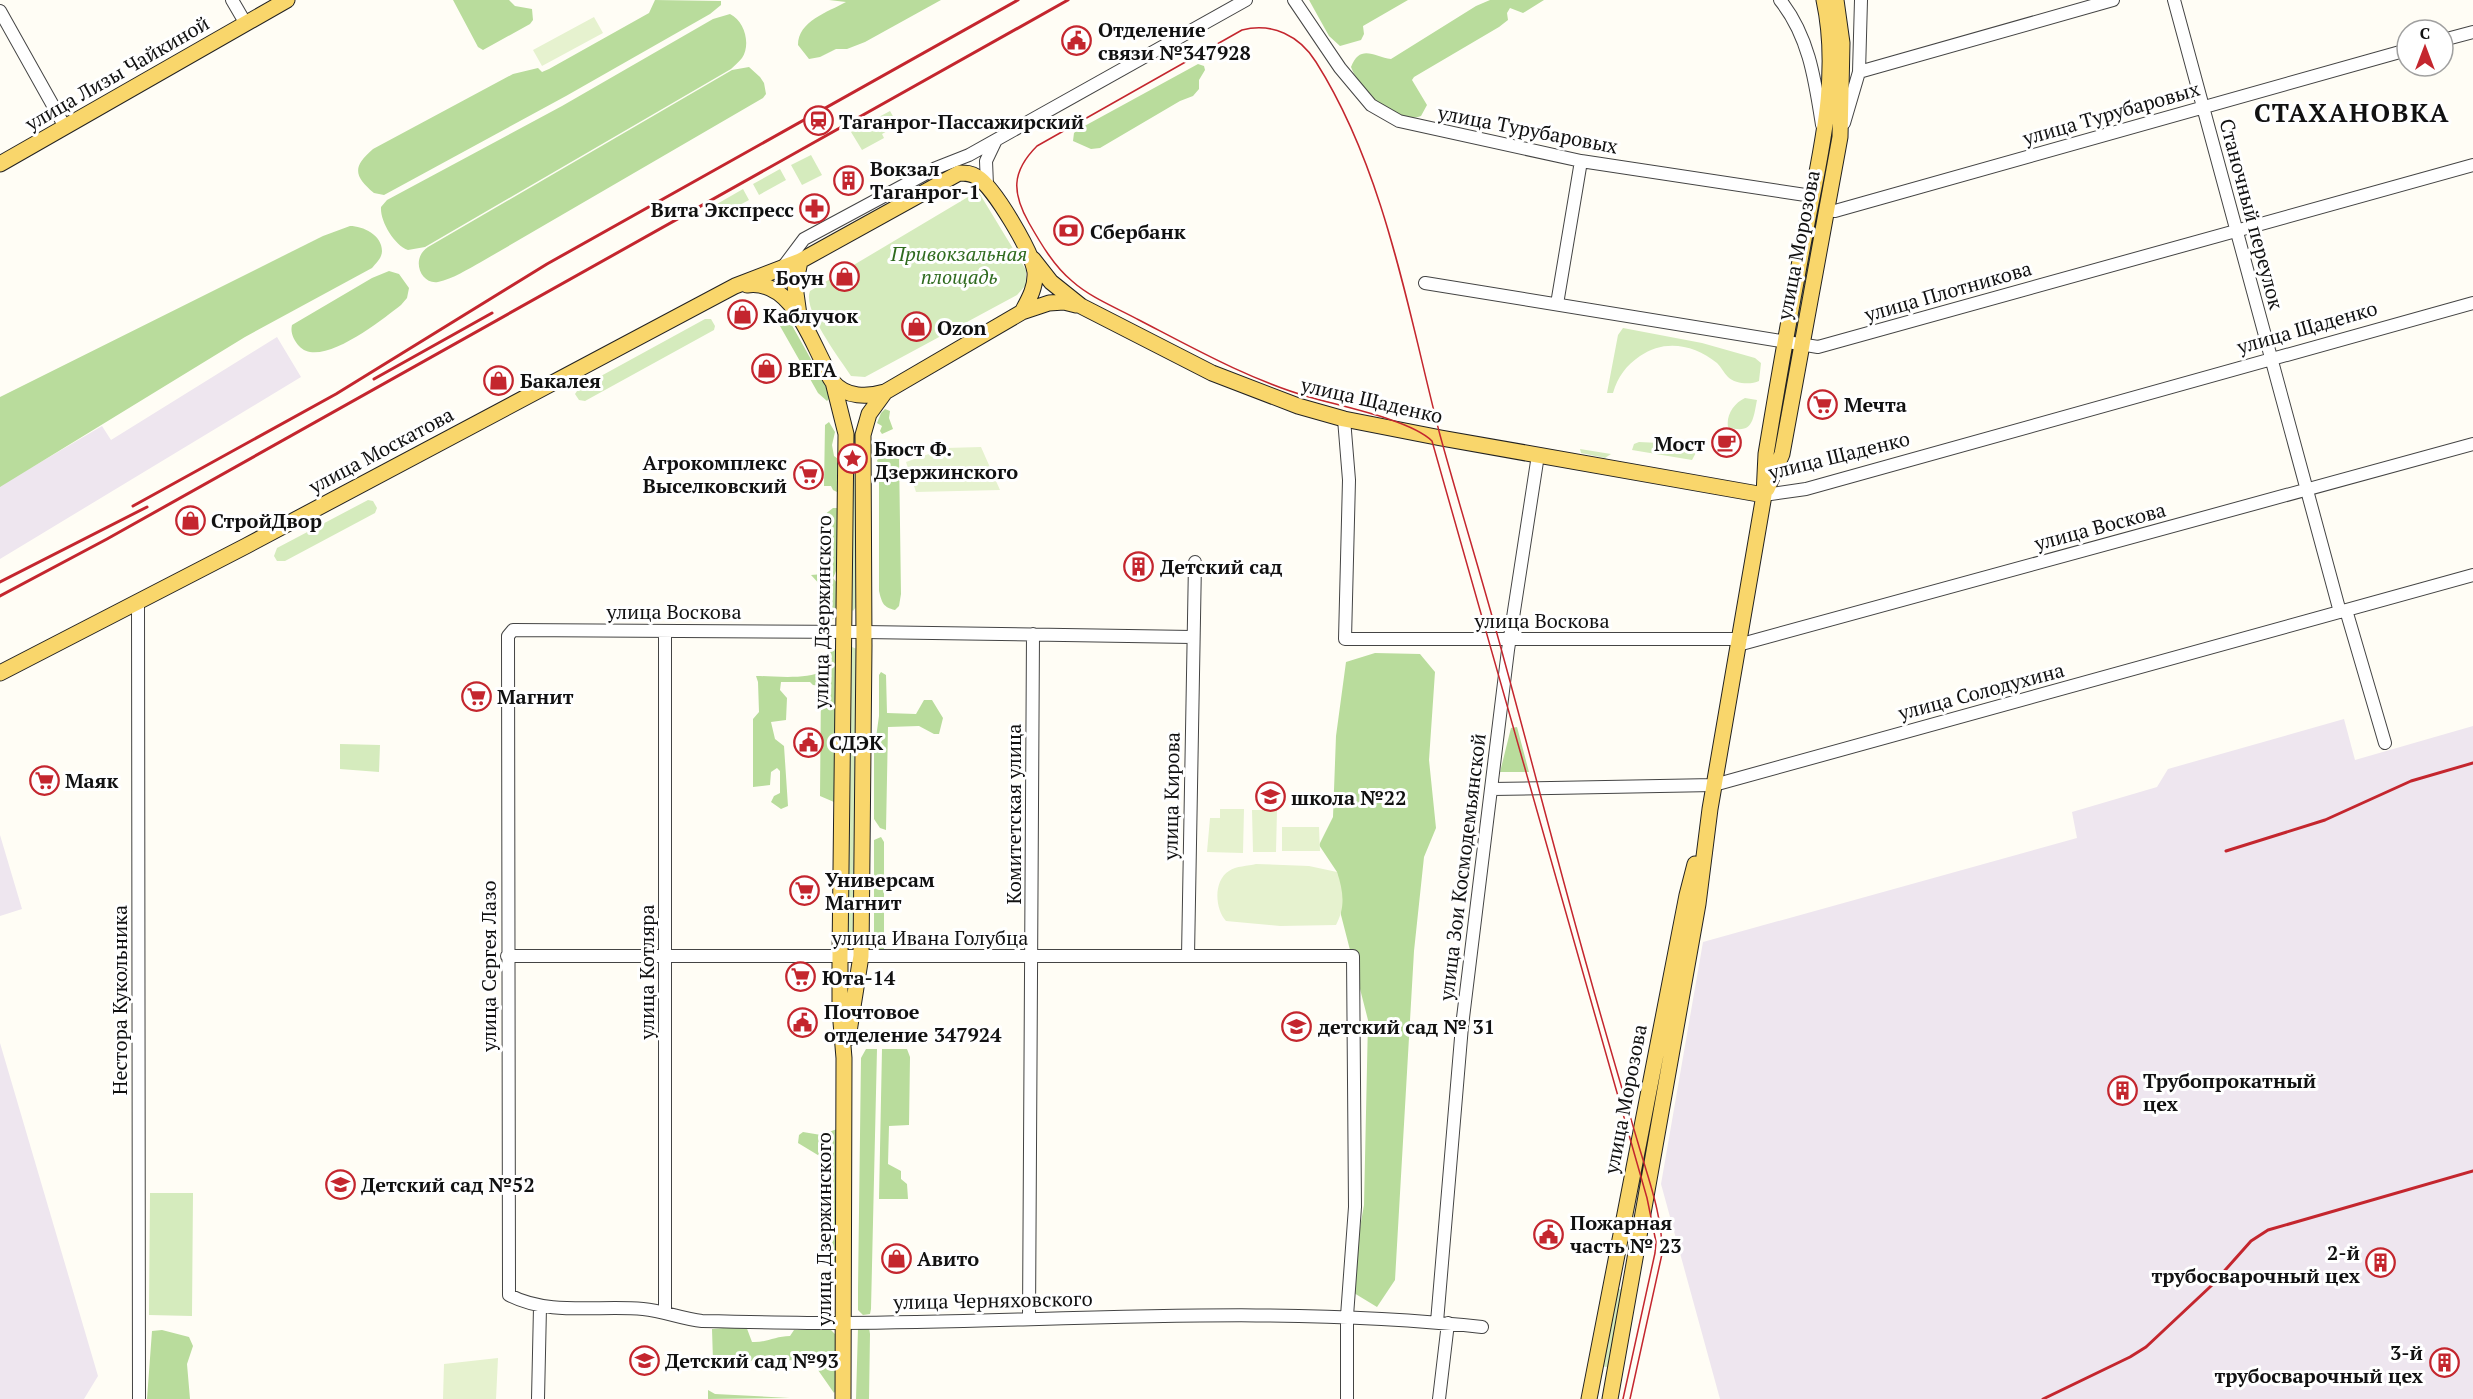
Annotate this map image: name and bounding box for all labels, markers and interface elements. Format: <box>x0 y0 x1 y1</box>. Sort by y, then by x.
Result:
street label: улица Лизы Чайкиной <box>19 9 214 137</box>
place label: Отделение связи №347928 <box>1098 16 1251 66</box>
north arrow <box>2395 18 2455 78</box>
text: С <box>2420 22 2430 44</box>
public building icon: Отделение связи №347928 <box>1061 25 1093 57</box>
street label: улица Турубаровых <box>2018 75 2203 151</box>
district label: СТАХАНОВКА <box>2254 95 2450 129</box>
street label: улица Турубаровых <box>1435 98 1621 160</box>
station icon: Таганрог-Пассажирский <box>802 105 834 137</box>
place label: Таганрог-Пассажирский <box>839 108 1084 135</box>
street label: Станочный переулок <box>2214 116 2290 312</box>
place label: Вокзал Таганрог-1 <box>870 155 980 205</box>
building icon: Вокзал Таганрог-1 <box>833 164 865 196</box>
street label: улица Морозова <box>1770 168 1826 323</box>
pharmacy icon: Вита Экспресс <box>799 193 831 225</box>
place label: Вита Экспресс <box>651 196 794 223</box>
bank icon: Сбербанк <box>1053 215 1085 247</box>
place label: Сбербанк <box>1090 218 1186 245</box>
park label: Привокзальная площадь <box>890 240 1027 290</box>
street label: улица Плотникова <box>1860 254 2035 328</box>
shop icon: Боун <box>829 261 861 293</box>
place label: Боун <box>776 264 824 291</box>
street label: улица Щаденко <box>2233 294 2380 360</box>
shop icon: Каблучок <box>726 299 758 331</box>
place label: Каблучок <box>763 302 858 329</box>
shop icon: Ozon <box>900 311 932 343</box>
place label: Ozon <box>937 314 987 341</box>
shop icon: ВЕГА <box>751 353 783 385</box>
place label: ВЕГА <box>788 356 837 383</box>
shop icon: Бакалея <box>483 364 515 396</box>
place label: Бакалея <box>520 367 601 394</box>
street label: улица Щаденко <box>1297 370 1446 429</box>
supermarket icon: Мечта <box>1807 388 1839 420</box>
place label: Мечта <box>1844 391 1907 418</box>
street label: улица Москатова <box>303 400 458 500</box>
street label: улица Щаденко <box>1765 424 1912 486</box>
cafe icon: Мост <box>1710 427 1742 459</box>
place label: Мост <box>1654 430 1705 457</box>
place label: Бюст Ф. Дзержинского <box>874 435 1018 485</box>
place icon: Бюст Ф. Дзержинского <box>837 443 869 475</box>
place label: Агрокомплекс Выселковский <box>643 449 787 499</box>
supermarket icon: Агрокомплекс Выселковский <box>792 458 824 490</box>
street label: улица Воскова <box>2030 495 2169 557</box>
shop icon: СтройДвор <box>174 504 206 536</box>
place label: СтройДвор <box>211 507 322 534</box>
street label: улица Дзержинского <box>807 515 837 710</box>
building icon: Детский сад <box>1123 550 1155 582</box>
place label: Детский сад <box>1160 553 1282 580</box>
street label: улица Воскова <box>606 598 741 625</box>
street label: улица Воскова <box>1474 607 1609 634</box>
street label: улица Солодухина <box>1894 656 2067 726</box>
supermarket icon: Магнит <box>460 680 492 712</box>
place label: Магнит <box>497 683 574 710</box>
street label: Комитетская улица <box>1000 724 1027 904</box>
public building icon: СДЭК <box>792 726 824 758</box>
place label: СДЭК <box>829 729 884 756</box>
street label: улица Кирова <box>1156 732 1186 861</box>
street label: улица Зои Космодемьянской <box>1432 732 1492 1003</box>
supermarket icon: Маяк <box>28 764 60 796</box>
place label: Маяк <box>65 767 118 794</box>
school or university icon: школа №22 <box>1254 781 1286 813</box>
place label: школа №22 <box>1291 784 1406 811</box>
place label: Универсам Магнит <box>825 866 935 916</box>
supermarket icon: Универсам Магнит <box>788 874 820 906</box>
street label: улица Сергея Лазо <box>475 880 502 1053</box>
street label: Нестора Кукольника <box>106 905 133 1095</box>
street label: улица Котляра <box>633 905 660 1040</box>
street label: улица Ивана Голубца <box>831 924 1028 951</box>
supermarket icon: Юта-14 <box>785 961 817 993</box>
place label: Юта-14 <box>822 964 896 991</box>
place label: Почтовое отделение 347924 <box>824 998 1002 1048</box>
public building icon: Почтовое отделение 347924 <box>787 1006 819 1038</box>
school or university icon: детский сад № 31 <box>1281 1010 1313 1042</box>
place label: детский сад № 31 <box>1318 1013 1495 1040</box>
street label: улица Морозова <box>1597 1022 1653 1177</box>
place label: Трубопрокатный цех <box>2143 1067 2316 1117</box>
building icon: Трубопрокатный цех <box>2106 1075 2138 1107</box>
street label: улица Дзержинского <box>810 1132 837 1327</box>
school or university icon: Детский сад №52 <box>324 1168 356 1200</box>
place label: Детский сад №52 <box>361 1171 535 1198</box>
place label: Пожарная часть № 23 <box>1570 1209 1682 1259</box>
public building icon: Пожарная часть № 23 <box>1533 1218 1565 1250</box>
place label: 2-й трубосварочный цех <box>2151 1239 2360 1289</box>
shop icon: Авито <box>880 1242 912 1274</box>
place label: Авито <box>917 1245 979 1272</box>
building icon: 2-й трубосварочный цех <box>2365 1247 2397 1279</box>
street label: улица Черняховского <box>892 1285 1093 1315</box>
place label: 3-й трубосварочный цех <box>2214 1339 2423 1389</box>
school or university icon: Детский сад №93 <box>628 1344 660 1376</box>
place label: Детский сад №93 <box>665 1347 839 1374</box>
building icon: 3-й трубосварочный цех <box>2428 1347 2460 1379</box>

